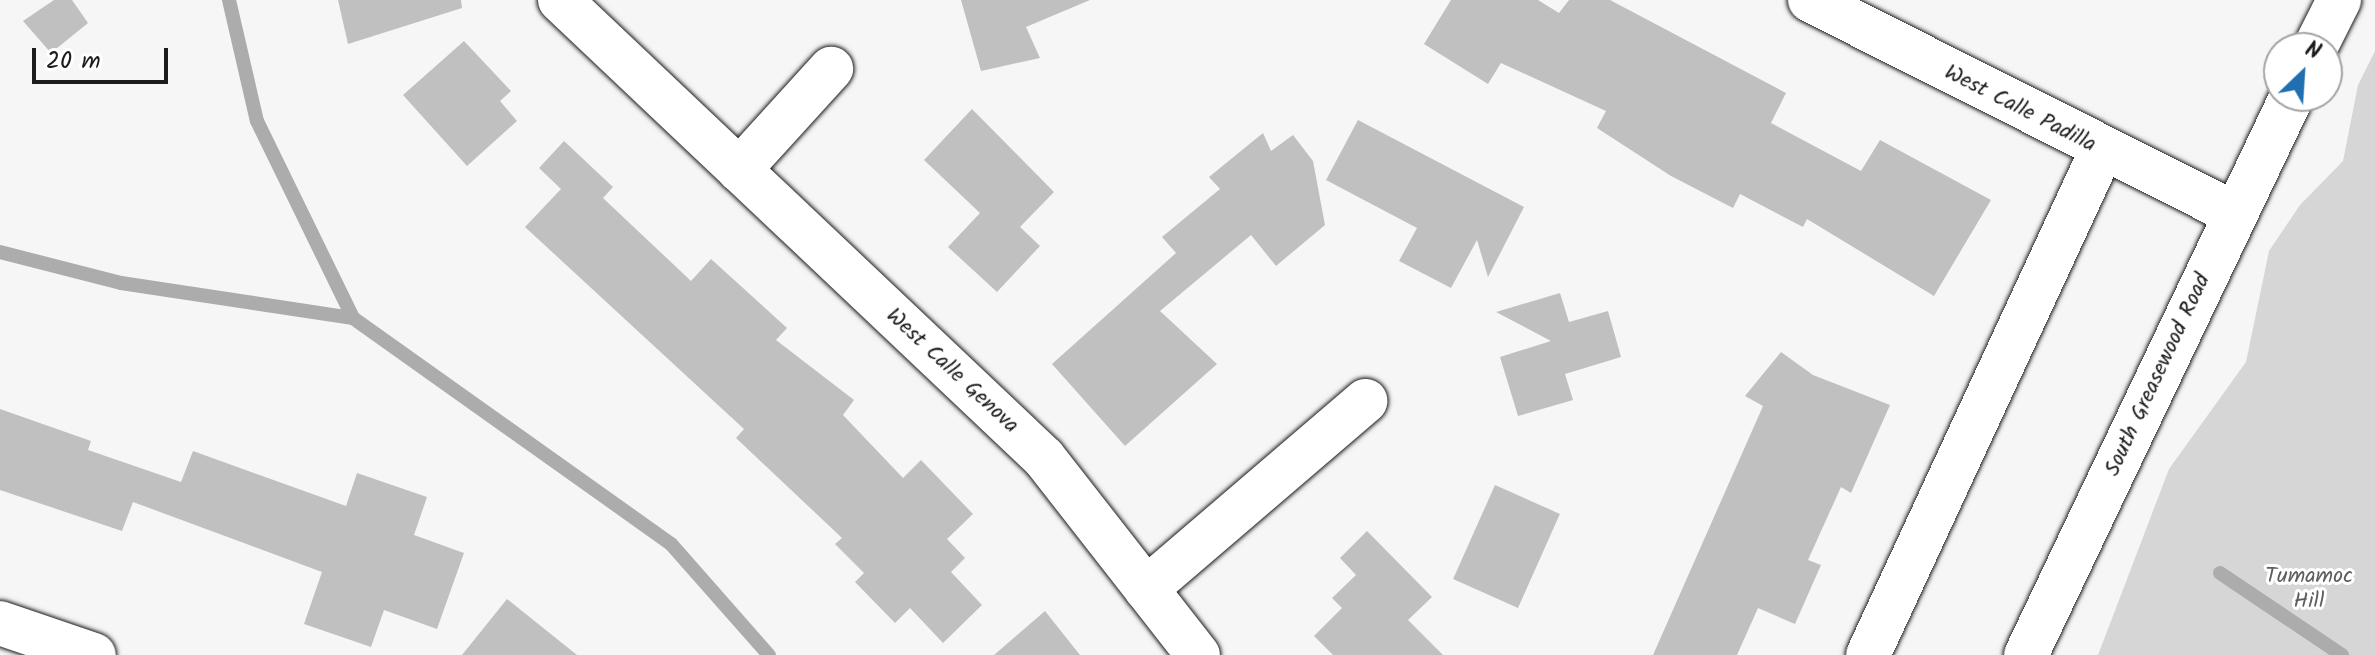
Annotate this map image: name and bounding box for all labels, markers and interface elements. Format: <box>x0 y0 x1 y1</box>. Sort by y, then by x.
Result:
scale bar <box>36 32 172 82</box>
north arrow <box>2263 32 2343 112</box>
text: N <box>2299 33 2326 70</box>
text: 20 m <box>46 42 101 81</box>
street label: West Calle Padilla <box>1940 59 2100 159</box>
street label: South Greasewood Road <box>2100 270 2216 480</box>
street label: West Calle Genova <box>880 303 1024 439</box>
park label: Tumamoc Hill <box>2265 563 2353 614</box>

